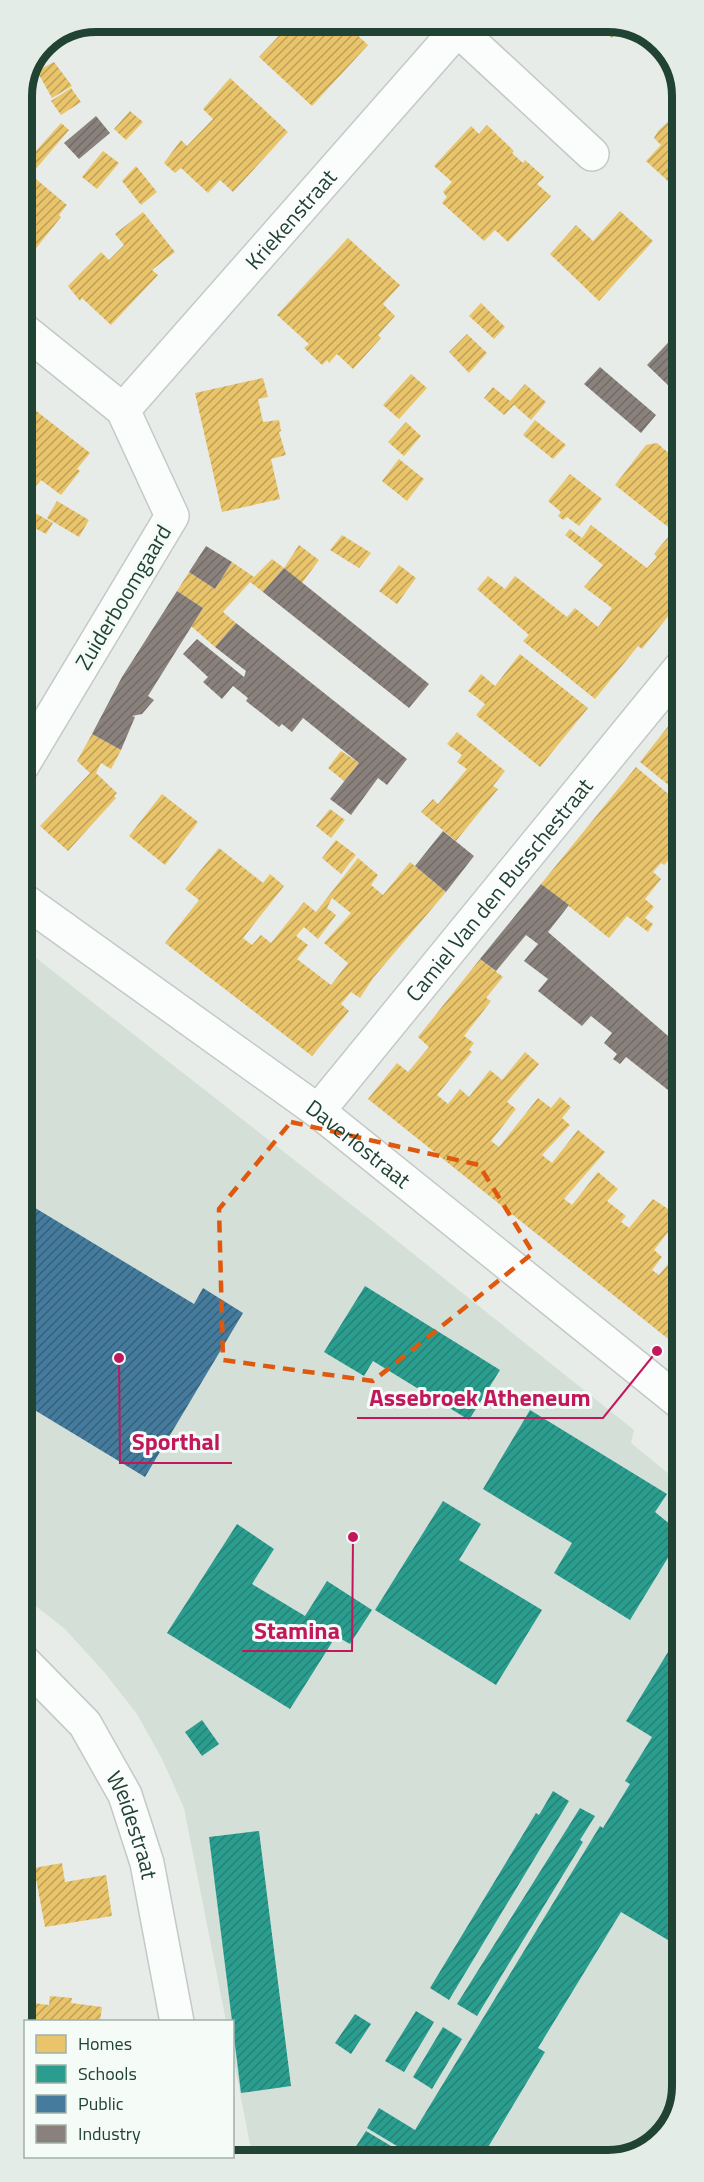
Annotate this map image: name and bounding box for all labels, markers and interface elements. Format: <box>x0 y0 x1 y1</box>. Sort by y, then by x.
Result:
street label: Kriekenstraat <box>237 161 345 277</box>
street label: Zuiderboomgaard <box>66 518 180 676</box>
street label: Camiel Van den Busschestraat <box>397 770 601 1009</box>
street label: Daverlostraat <box>299 1091 419 1197</box>
callout: Assebroek Atheneum <box>357 1376 603 1418</box>
text: Assebroek Atheneum <box>369 1379 591 1415</box>
callout: Sporthal <box>120 1421 232 1463</box>
text: Sporthal <box>132 1423 220 1459</box>
callout: Stamina <box>242 1609 352 1651</box>
text: Stamina <box>254 1612 340 1648</box>
street label: Weidestraat <box>98 1764 167 1882</box>
legend <box>24 2020 234 2158</box>
text: Homes <box>78 2030 132 2057</box>
text: Schools <box>78 2060 137 2087</box>
text: Public <box>78 2090 124 2117</box>
text: Industry <box>78 2120 141 2147</box>

